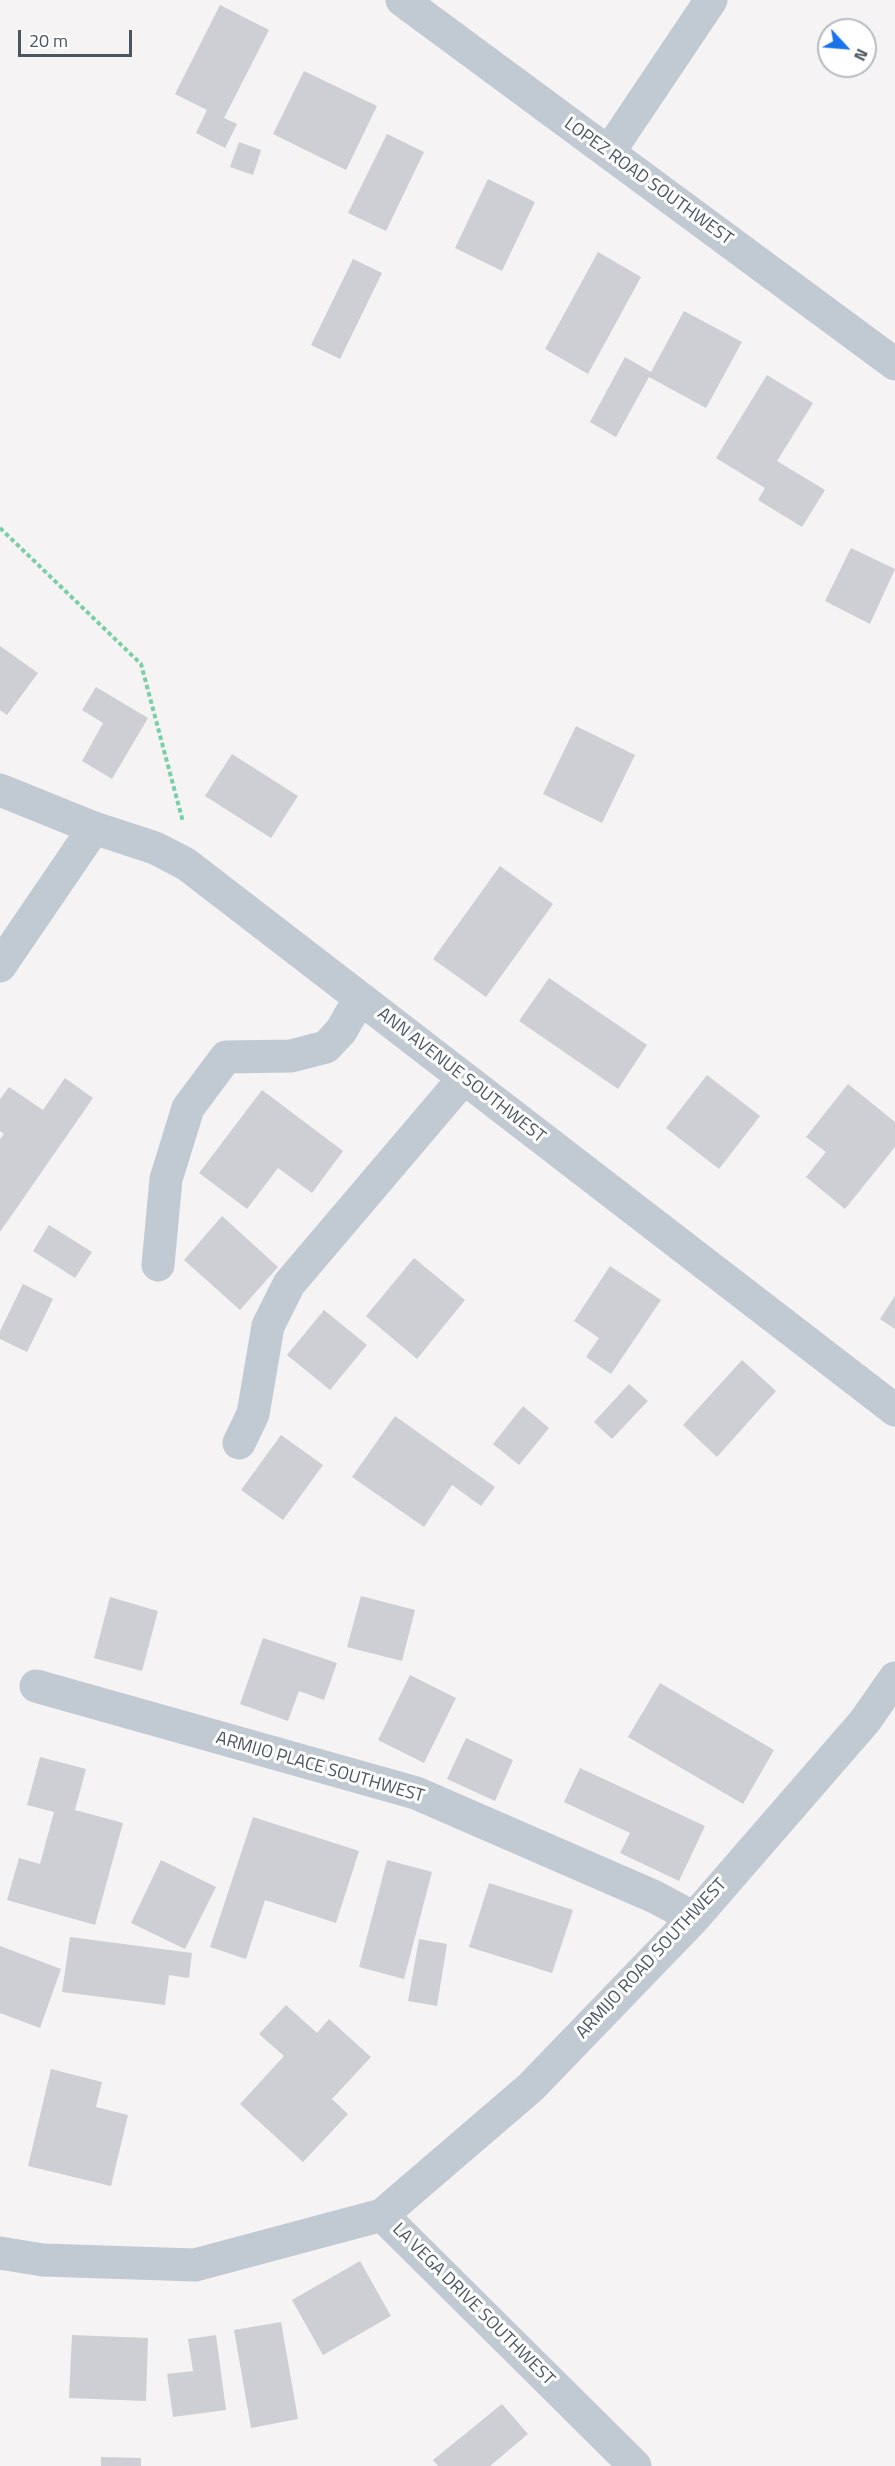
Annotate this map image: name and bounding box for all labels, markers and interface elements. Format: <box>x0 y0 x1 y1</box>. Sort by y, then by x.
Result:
scale bar <box>21 18 135 56</box>
north arrow <box>817 18 877 78</box>
text: 20 m <box>29 27 68 54</box>
text: N <box>848 45 875 65</box>
street label: LOPEZ ROAD SOUTHWEST <box>559 114 737 250</box>
street label: ANN AVENUE SOUTHWEST <box>373 1004 549 1148</box>
street label: ARMIJO PLACE SOUTHWEST <box>213 1728 427 1808</box>
street label: ARMIJO ROAD SOUTHWEST <box>572 1874 732 2044</box>
street label: LA VEGA DRIVE SOUTHWEST <box>387 2219 559 2391</box>

